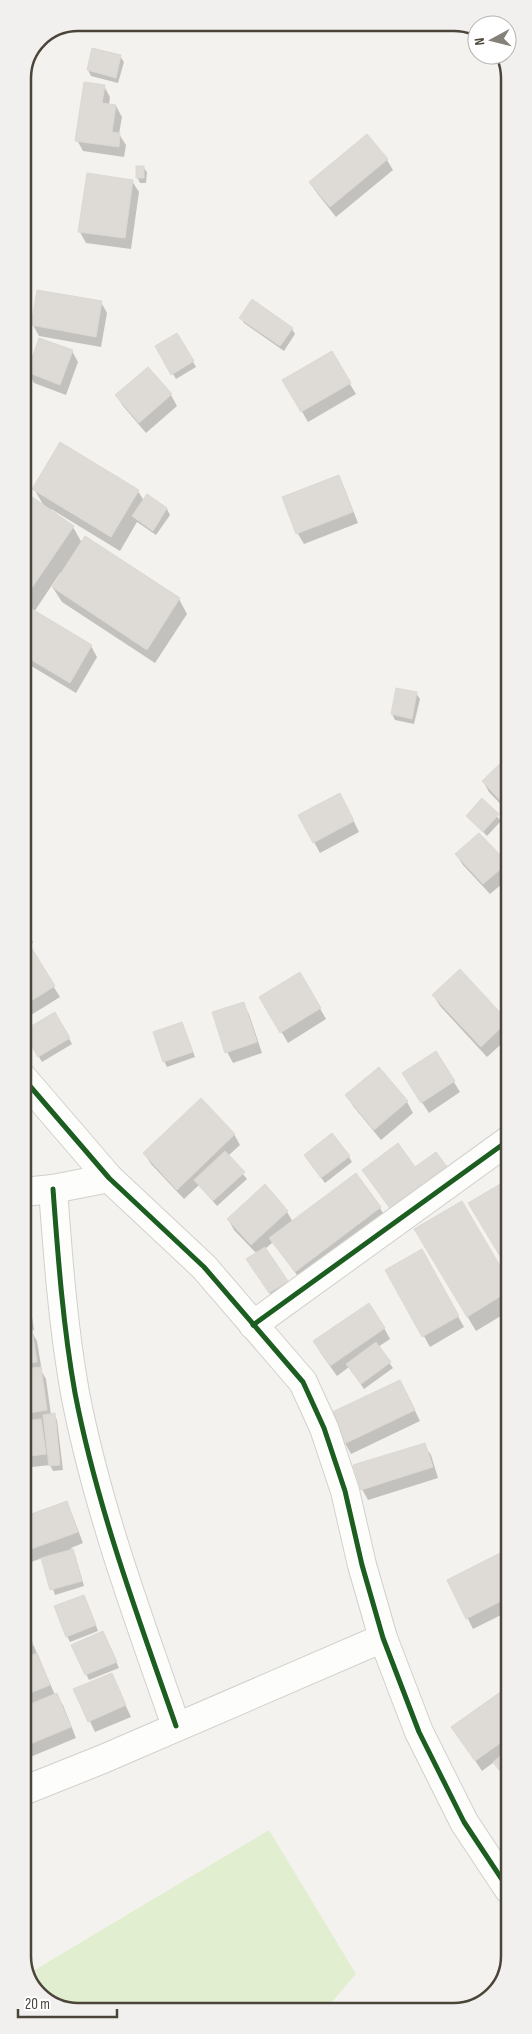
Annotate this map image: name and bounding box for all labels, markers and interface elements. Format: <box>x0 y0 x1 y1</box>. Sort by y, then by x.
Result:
north arrow <box>467 15 517 65</box>
text: N <box>471 37 488 46</box>
scale bar <box>18 1986 116 2018</box>
text: 20 m <box>25 1995 50 2014</box>

